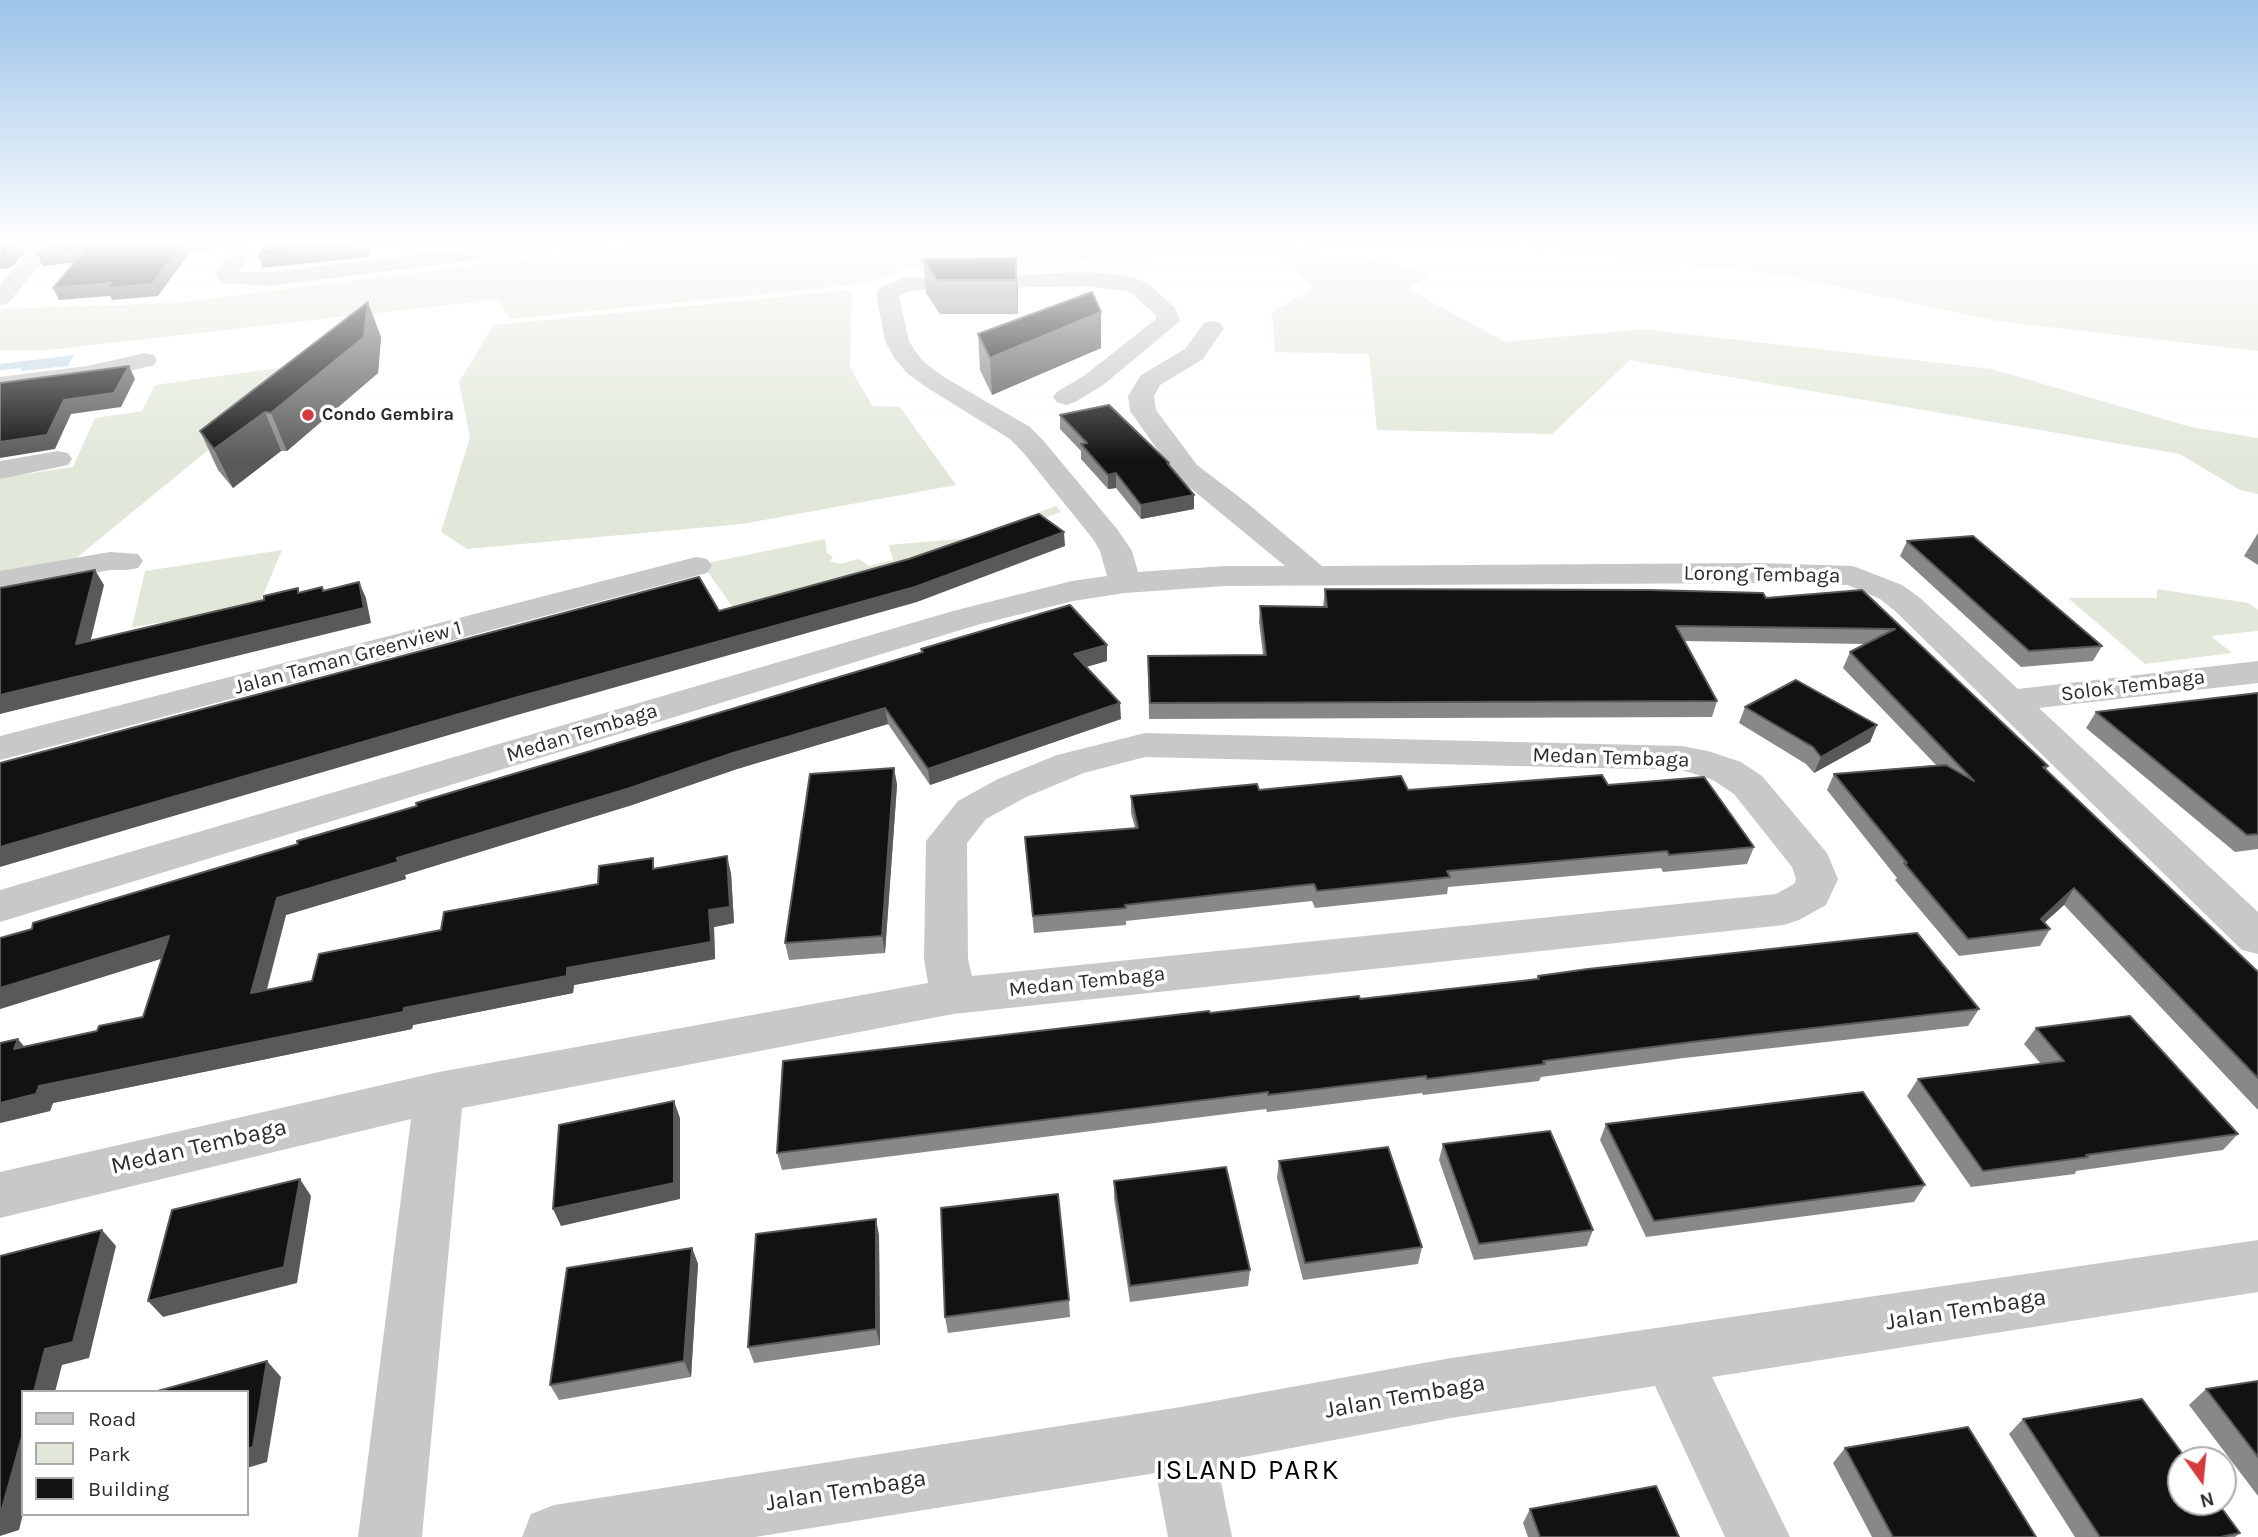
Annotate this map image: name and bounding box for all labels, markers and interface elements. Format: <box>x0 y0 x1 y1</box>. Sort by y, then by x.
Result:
place label: Condo Gembira <box>322 404 454 426</box>
marker: Condo Gembira <box>300 407 316 423</box>
street label: Lorong Tembaga <box>1683 561 1841 589</box>
street label: Jalan Taman Greenview 1 <box>232 616 464 700</box>
street label: Solok Tembaga <box>2059 665 2207 707</box>
street label: Medan Tembaga <box>503 698 661 768</box>
street label: Medan Tembaga <box>1532 743 1690 773</box>
street label: Medan Tembaga <box>1008 961 1166 1003</box>
street label: Medan Tembaga <box>108 1113 290 1181</box>
street label: Jalan Tembaga <box>1884 1283 2048 1337</box>
street label: Jalan Tembaga <box>1323 1369 1487 1425</box>
legend <box>21 1390 248 1516</box>
text: Road <box>88 1407 136 1431</box>
text: Park <box>88 1442 131 1466</box>
north arrow <box>2167 1446 2237 1516</box>
district label: ISLAND PARK <box>1157 1454 1339 1488</box>
street label: Jalan Tembaga <box>764 1464 928 1518</box>
text: Building <box>88 1477 169 1501</box>
text: N <box>2197 1487 2216 1512</box>

